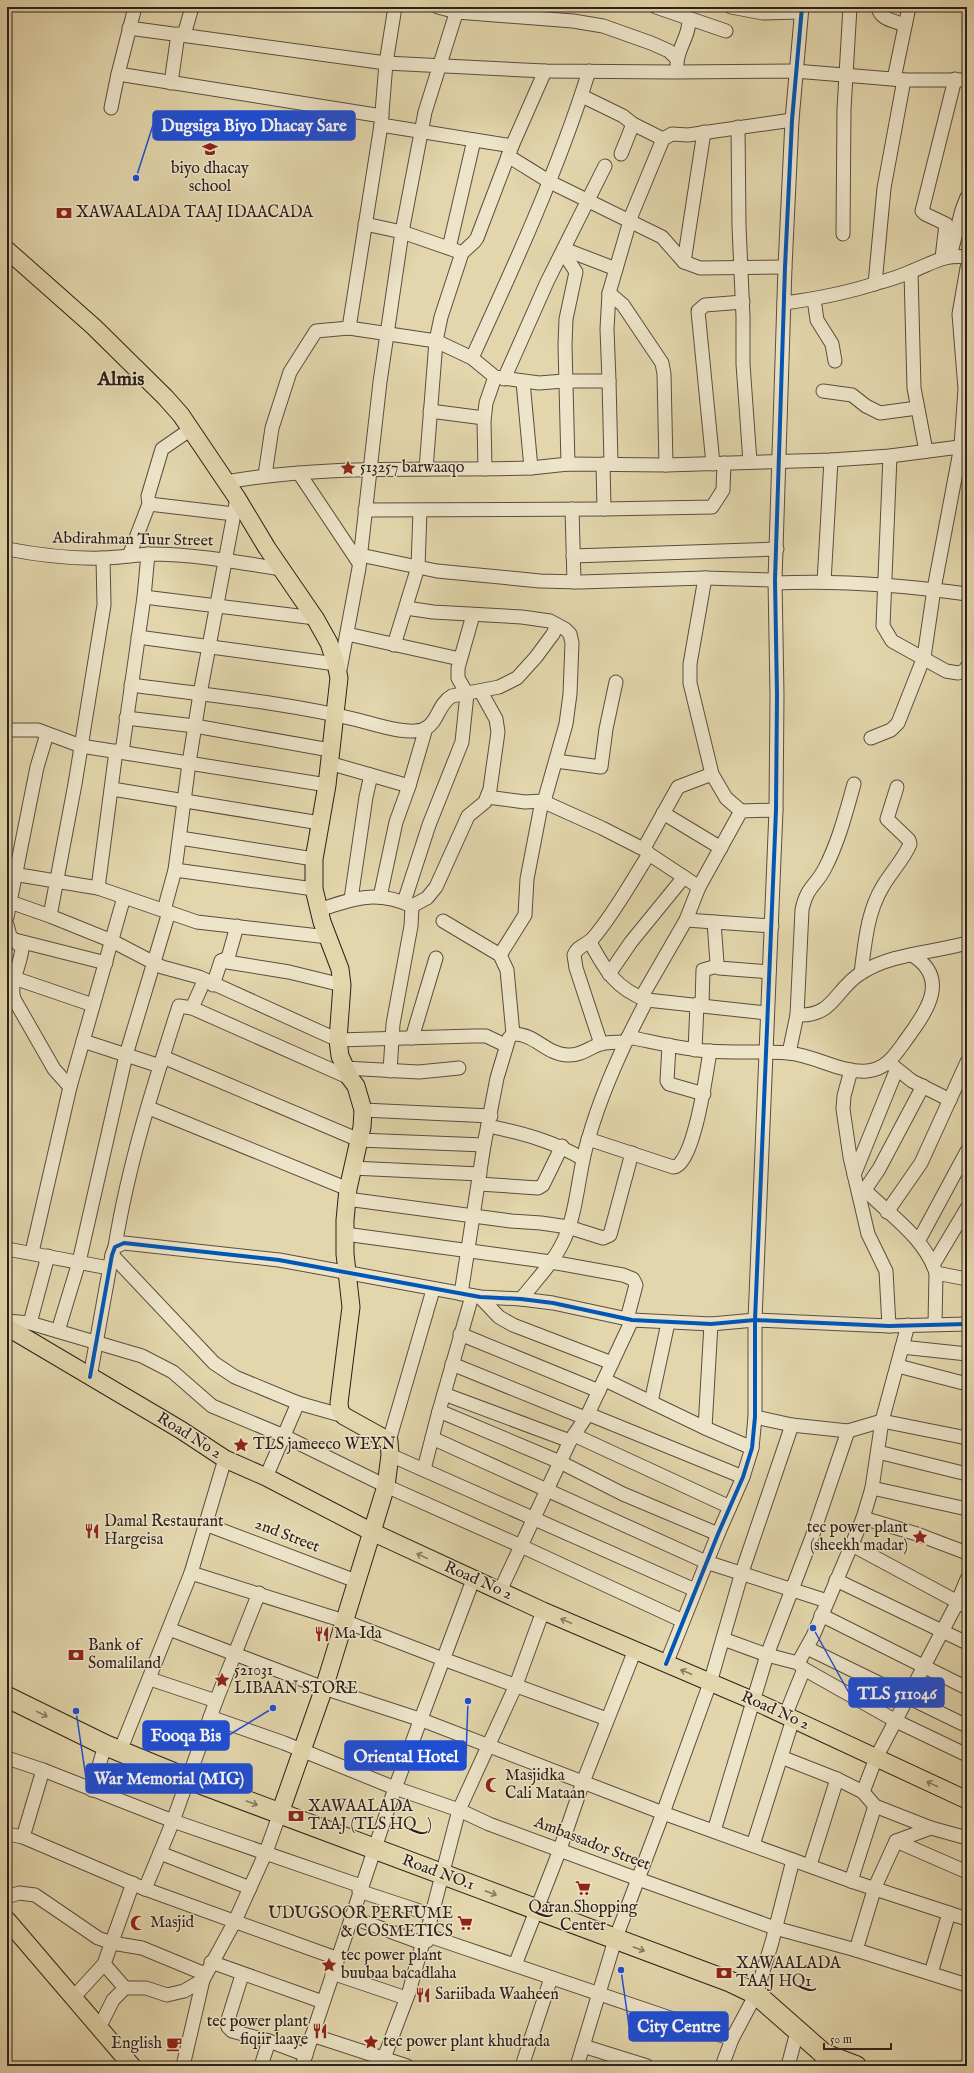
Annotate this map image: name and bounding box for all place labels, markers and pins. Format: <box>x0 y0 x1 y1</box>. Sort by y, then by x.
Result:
callout: Dugsiga Biyo Dhacay Sare <box>153 111 355 140</box>
school or university icon: biyo dhacay school <box>201 140 219 158</box>
place label: biyo dhacay school <box>171 159 249 197</box>
place label: XAWAALADA TAAJ IDAACADA <box>76 203 314 223</box>
bank icon: XAWAALADA TAAJ IDAACADA <box>55 204 73 222</box>
place label: 513257 barwaaqo <box>360 458 465 478</box>
place icon: 513257 barwaaqo <box>339 459 357 477</box>
place label: TLS jameeco WEYN <box>253 1435 396 1455</box>
place icon: TLS jameeco WEYN <box>232 1436 250 1454</box>
place label: Damal Restaurant Hargeisa <box>104 1512 224 1550</box>
place label: tec power plant (sheekh madar) <box>807 1518 909 1556</box>
restaurant icon: Damal Restaurant Hargeisa <box>83 1522 101 1540</box>
place icon: tec power plant (sheekh madar) <box>911 1528 929 1546</box>
place label: Ma Ida <box>334 1624 382 1644</box>
restaurant icon: Ma Ida <box>313 1625 331 1643</box>
place label: Bank of Somaliland <box>88 1636 162 1674</box>
bank icon: Bank of Somaliland <box>67 1646 85 1664</box>
place label: 521031 LIBAAN STORE <box>234 1661 358 1699</box>
place icon: 521031 LIBAAN STORE <box>213 1671 231 1689</box>
callout: TLS 511046 <box>849 1678 944 1707</box>
callout: Fooqa Bis <box>143 1721 229 1750</box>
callout: Oriental Hotel <box>345 1741 466 1770</box>
callout: War Memorial (MIG) <box>86 1764 252 1793</box>
place label: Masjidka Cali Mataan <box>505 1766 586 1804</box>
mosque icon: Masjidka Cali Mataan <box>484 1776 502 1794</box>
place label: XAWAALADA TAAJ (TLS HQ) <box>308 1797 432 1835</box>
bank icon: XAWAALADA TAAJ (TLS HQ) <box>287 1807 305 1825</box>
supermarket icon: Qaran Shopping Center <box>574 1879 592 1897</box>
place label: Qaran Shopping Center <box>529 1898 638 1936</box>
place label: UDUGSOOR PERFUME & COSMETICS <box>268 1904 453 1942</box>
place label: Masjid <box>150 1913 195 1933</box>
mosque icon: Masjid <box>129 1914 147 1932</box>
supermarket icon: UDUGSOOR PERFUME & COSMETICS <box>456 1914 474 1932</box>
place label: tec power plant buubaa bacadlaha <box>341 1946 457 1984</box>
place label: XAWAALADA TAAJ HQ1 <box>736 1954 842 1992</box>
place icon: tec power plant buubaa bacadlaha <box>320 1956 338 1974</box>
bank icon: XAWAALADA TAAJ HQ1 <box>715 1964 733 1982</box>
place label: Sariibada Waaheen <box>435 1985 559 2005</box>
restaurant icon: Sariibada Waaheen <box>414 1986 432 2004</box>
place label: tec power plant fiqiir laaye <box>207 2012 309 2050</box>
callout: City Centre <box>629 2012 728 2041</box>
restaurant icon: tec power plant fiqiir laaye <box>311 2022 329 2040</box>
place label: tec power plant khudrada <box>383 2032 550 2052</box>
place icon: tec power plant khudrada <box>362 2033 380 2051</box>
place label: English <box>111 2034 162 2054</box>
cafe icon: English <box>165 2035 183 2053</box>

